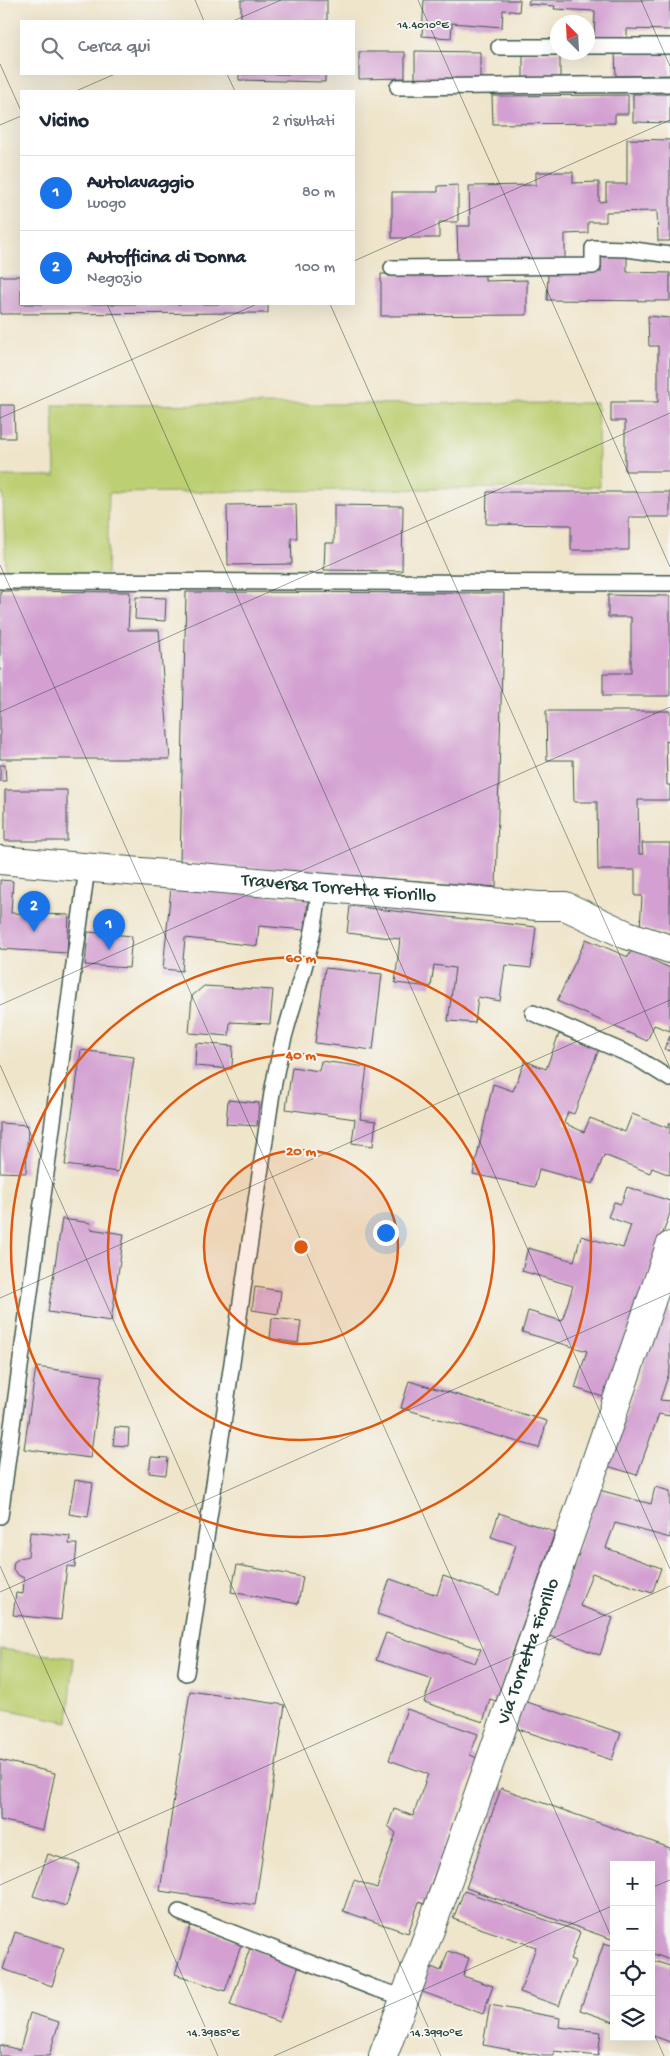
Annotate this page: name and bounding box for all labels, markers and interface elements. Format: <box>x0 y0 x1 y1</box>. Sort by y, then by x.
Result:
north arrow <box>550 15 595 60</box>
text: 14.4010°E <box>396 19 449 33</box>
search box <box>20 20 355 75</box>
icon: search <box>38 34 66 62</box>
text: Cerca qui <box>78 36 151 59</box>
text: Vicino <box>40 110 89 135</box>
text: 2 risultati <box>272 113 335 132</box>
text: Autolavaggio <box>87 172 194 195</box>
text: 1 <box>53 184 59 203</box>
text: 80 m <box>302 184 335 203</box>
text: Luogo <box>87 195 126 214</box>
text: Autofficina di Donna <box>87 247 246 270</box>
text: 2 <box>52 259 60 278</box>
text: 100 m <box>295 259 335 278</box>
text: Negozio <box>87 270 142 289</box>
street label: Traversa Torretta Fiorillo <box>239 869 437 909</box>
pin: 2 <box>18 891 50 932</box>
pin: 1 <box>93 909 125 950</box>
text: 60 m <box>286 950 317 968</box>
text: 40 m <box>285 1047 316 1065</box>
text: 20 m <box>286 1143 316 1161</box>
your location <box>373 1220 399 1246</box>
centre of rings <box>292 1238 310 1256</box>
street label: Via Torretta Fiorillo <box>492 1575 565 1729</box>
map controls <box>610 1861 655 2041</box>
button: + <box>610 1861 655 1906</box>
button: − <box>610 1906 655 1951</box>
button: locate <box>610 1951 655 1996</box>
button: layers <box>610 1996 655 2041</box>
text: 14.3985°E <box>186 2027 240 2041</box>
text: 14.3990°E <box>409 2027 463 2041</box>

